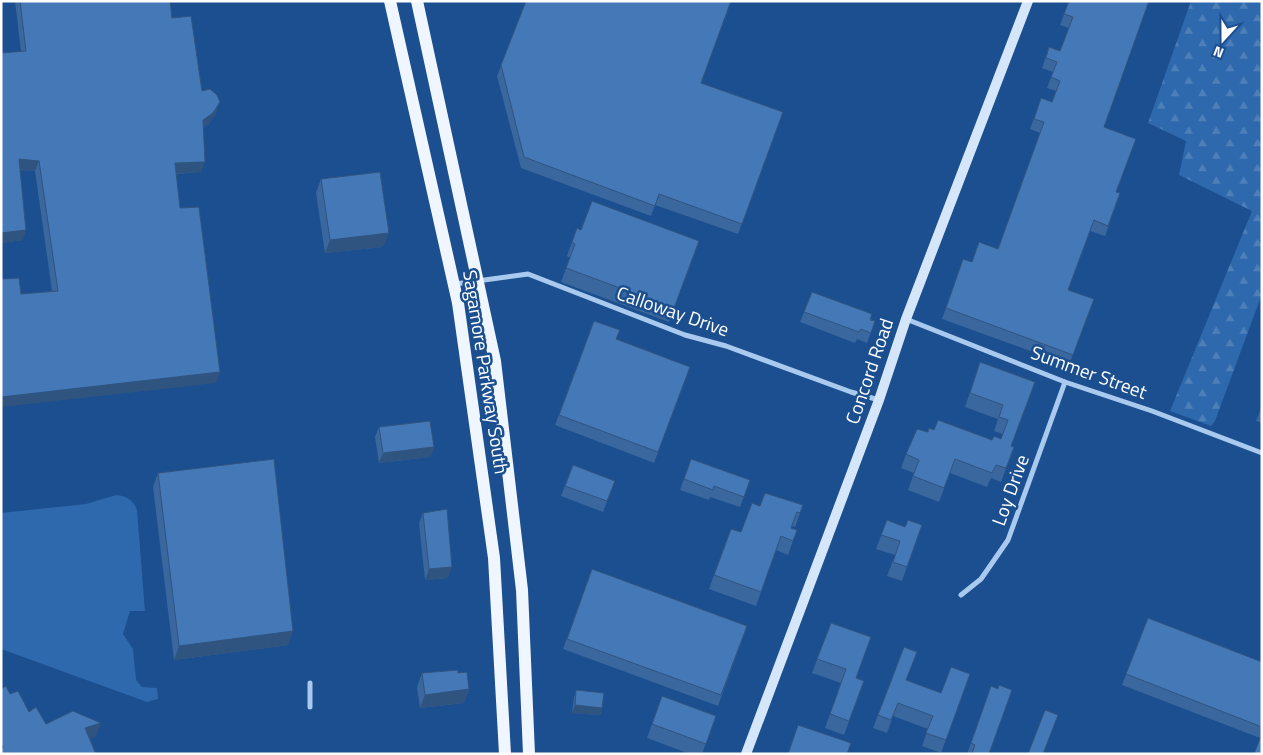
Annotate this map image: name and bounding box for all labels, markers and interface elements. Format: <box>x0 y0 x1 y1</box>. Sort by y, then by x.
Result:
north arrow <box>1198 15 1248 65</box>
text: N <box>1210 41 1226 64</box>
street label: Sagamore Parkway South <box>456 268 517 476</box>
street label: Calloway Drive <box>613 278 733 343</box>
street label: Concord Road <box>837 314 900 428</box>
street label: Summer Street <box>1027 337 1152 406</box>
street label: Loy Drive <box>983 450 1036 529</box>

